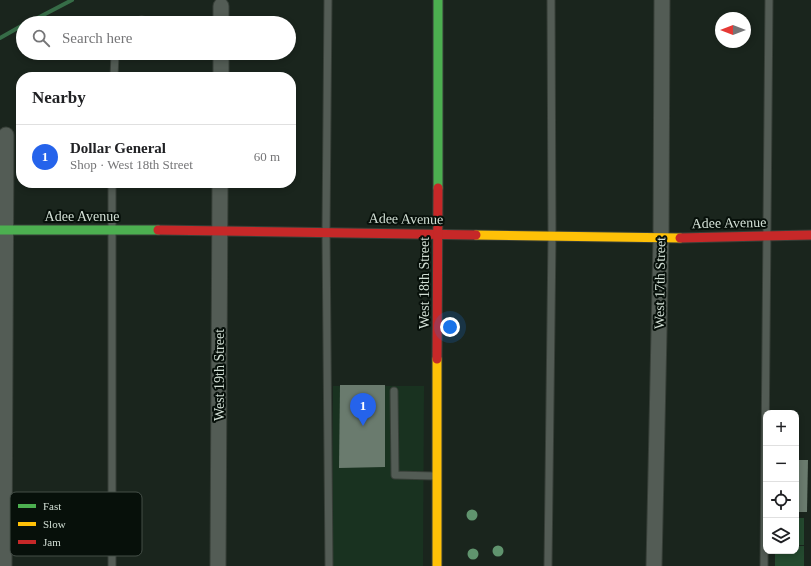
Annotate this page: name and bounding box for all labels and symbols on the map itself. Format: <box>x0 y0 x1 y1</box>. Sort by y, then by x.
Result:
north arrow <box>715 12 751 48</box>
street label: Adee Avenue <box>45 209 119 224</box>
street label: Adee Avenue <box>368 211 444 227</box>
street label: Adee Avenue <box>691 215 767 231</box>
street label: West 18th Street <box>417 237 432 329</box>
street label: West 17th Street <box>652 237 668 329</box>
your location <box>440 317 460 337</box>
street label: West 19th Street <box>212 329 227 421</box>
pin: 1 <box>350 393 376 426</box>
legend <box>10 492 142 556</box>
text: Fast <box>43 500 61 512</box>
text: Slow <box>43 518 66 530</box>
text: Jam <box>43 536 61 548</box>

